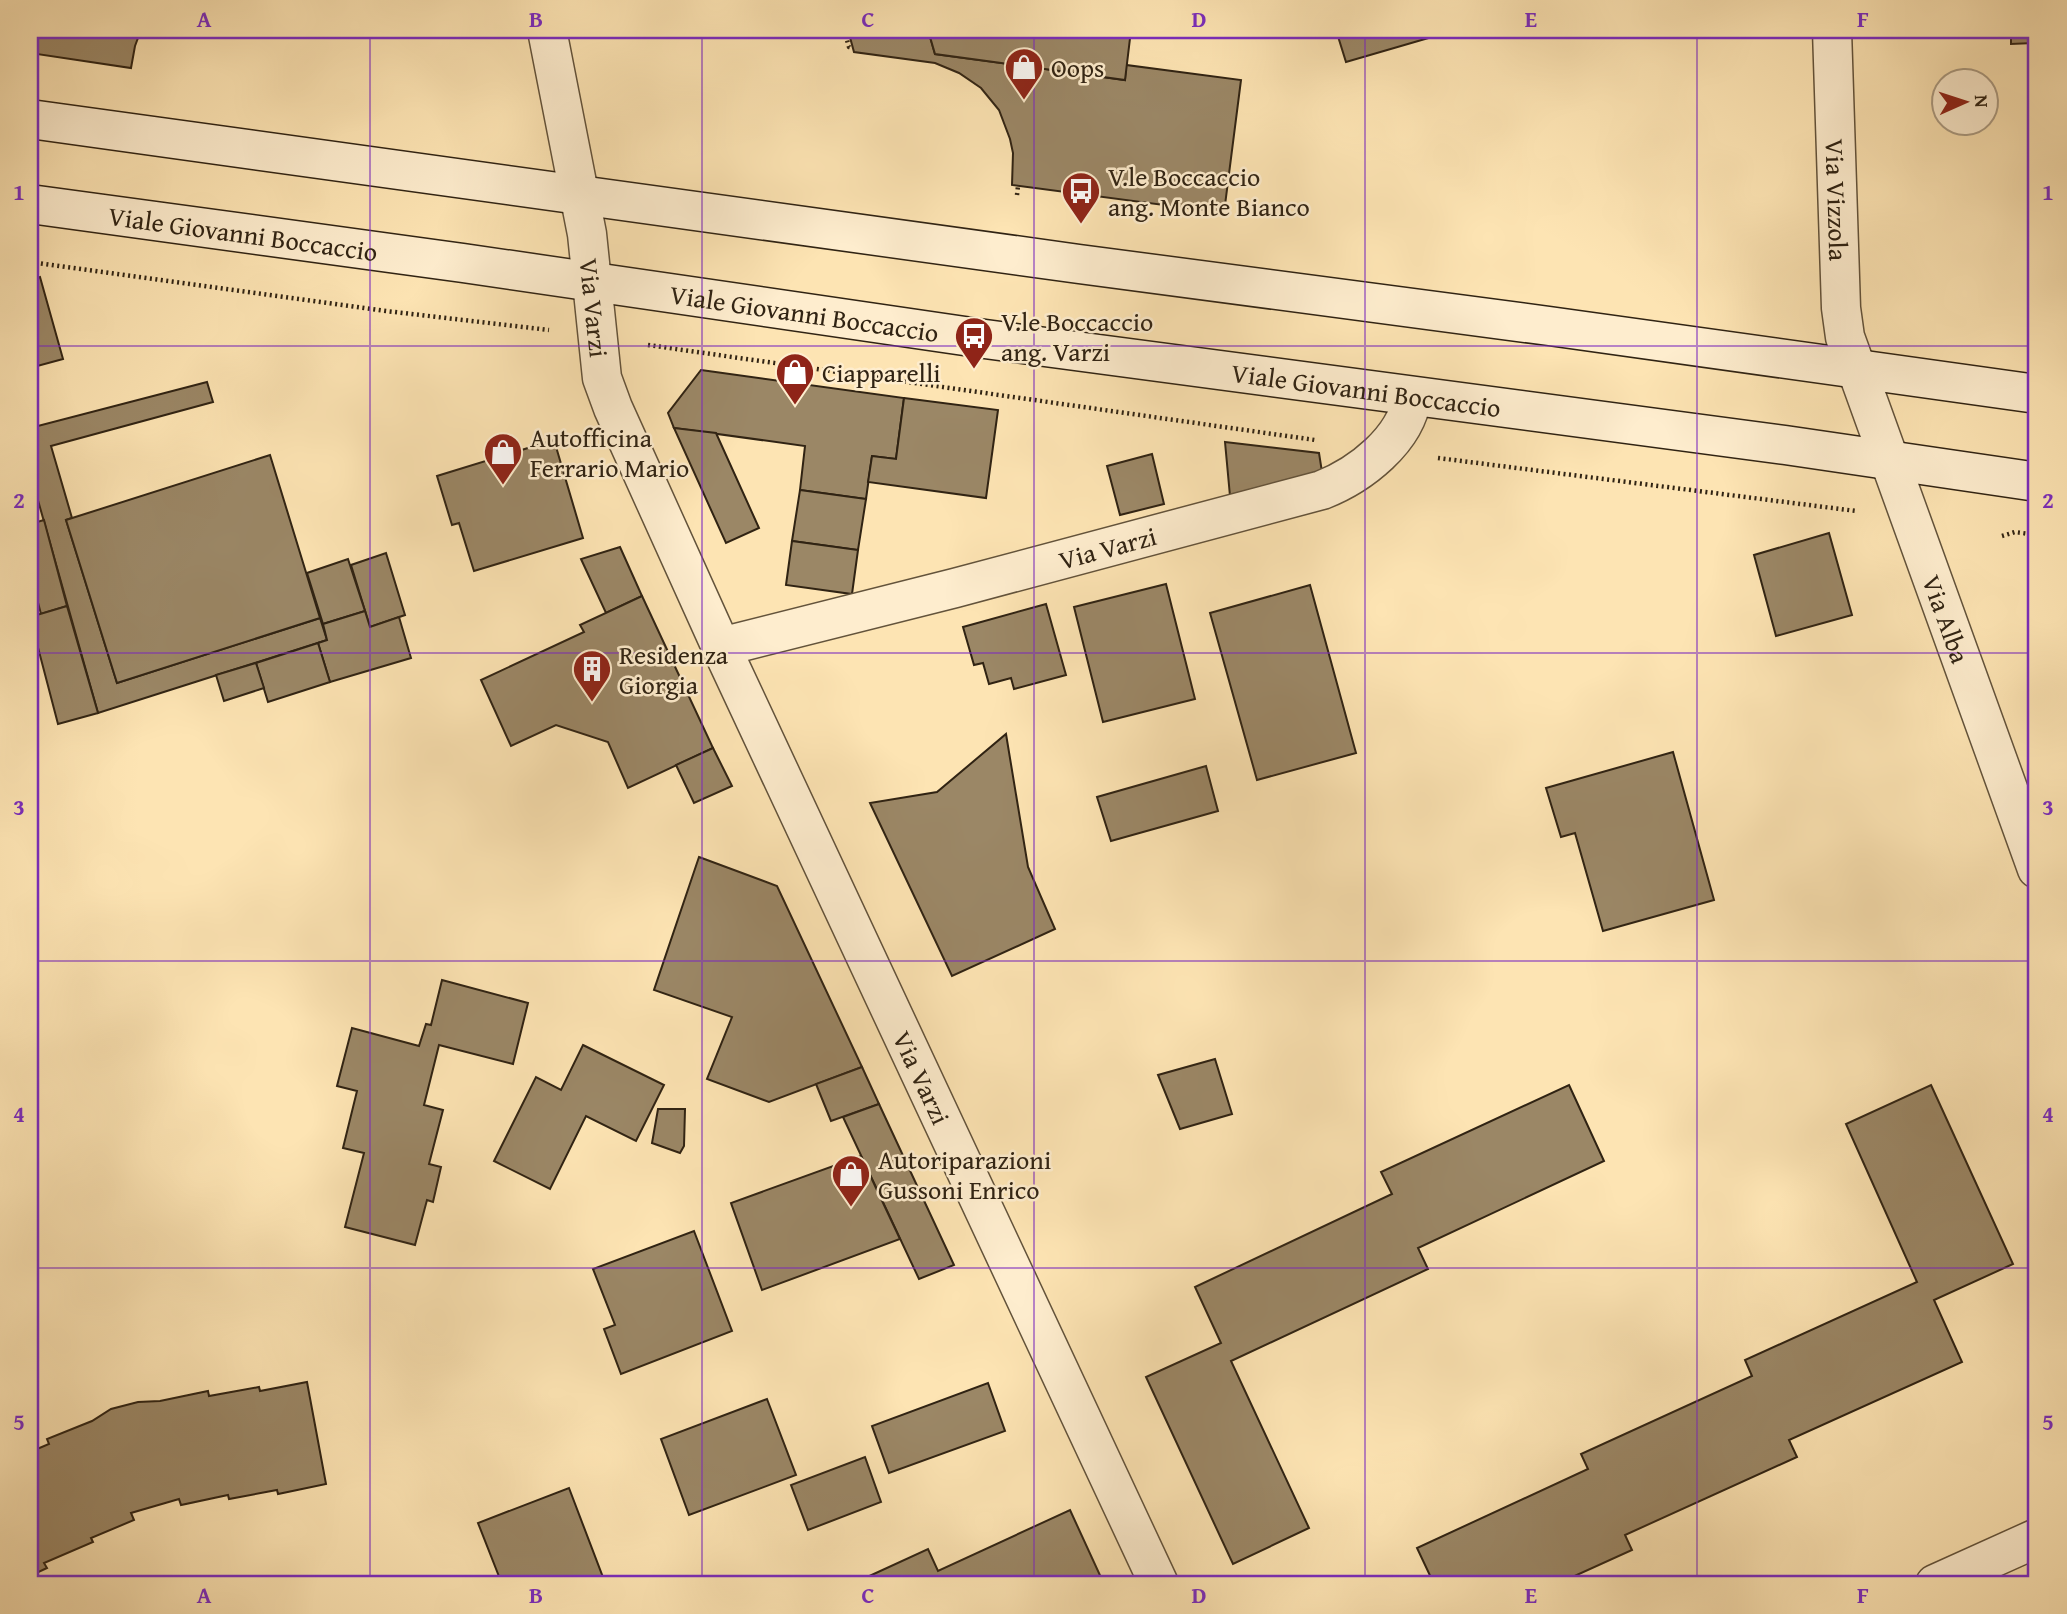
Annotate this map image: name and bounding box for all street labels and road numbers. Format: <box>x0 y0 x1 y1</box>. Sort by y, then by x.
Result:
street label: Via Vizzola <box>1816 138 1859 262</box>
street label: Viale Giovanni Boccaccio <box>106 195 380 271</box>
street label: Via Varzi <box>570 256 619 359</box>
street label: Viale Giovanni Boccaccio <box>667 274 941 352</box>
street label: Viale Giovanni Boccaccio <box>1229 352 1503 427</box>
street label: Via Varzi <box>1054 516 1160 579</box>
street label: Via Alba <box>1913 569 1981 669</box>
street label: Via Varzi <box>883 1024 961 1131</box>

